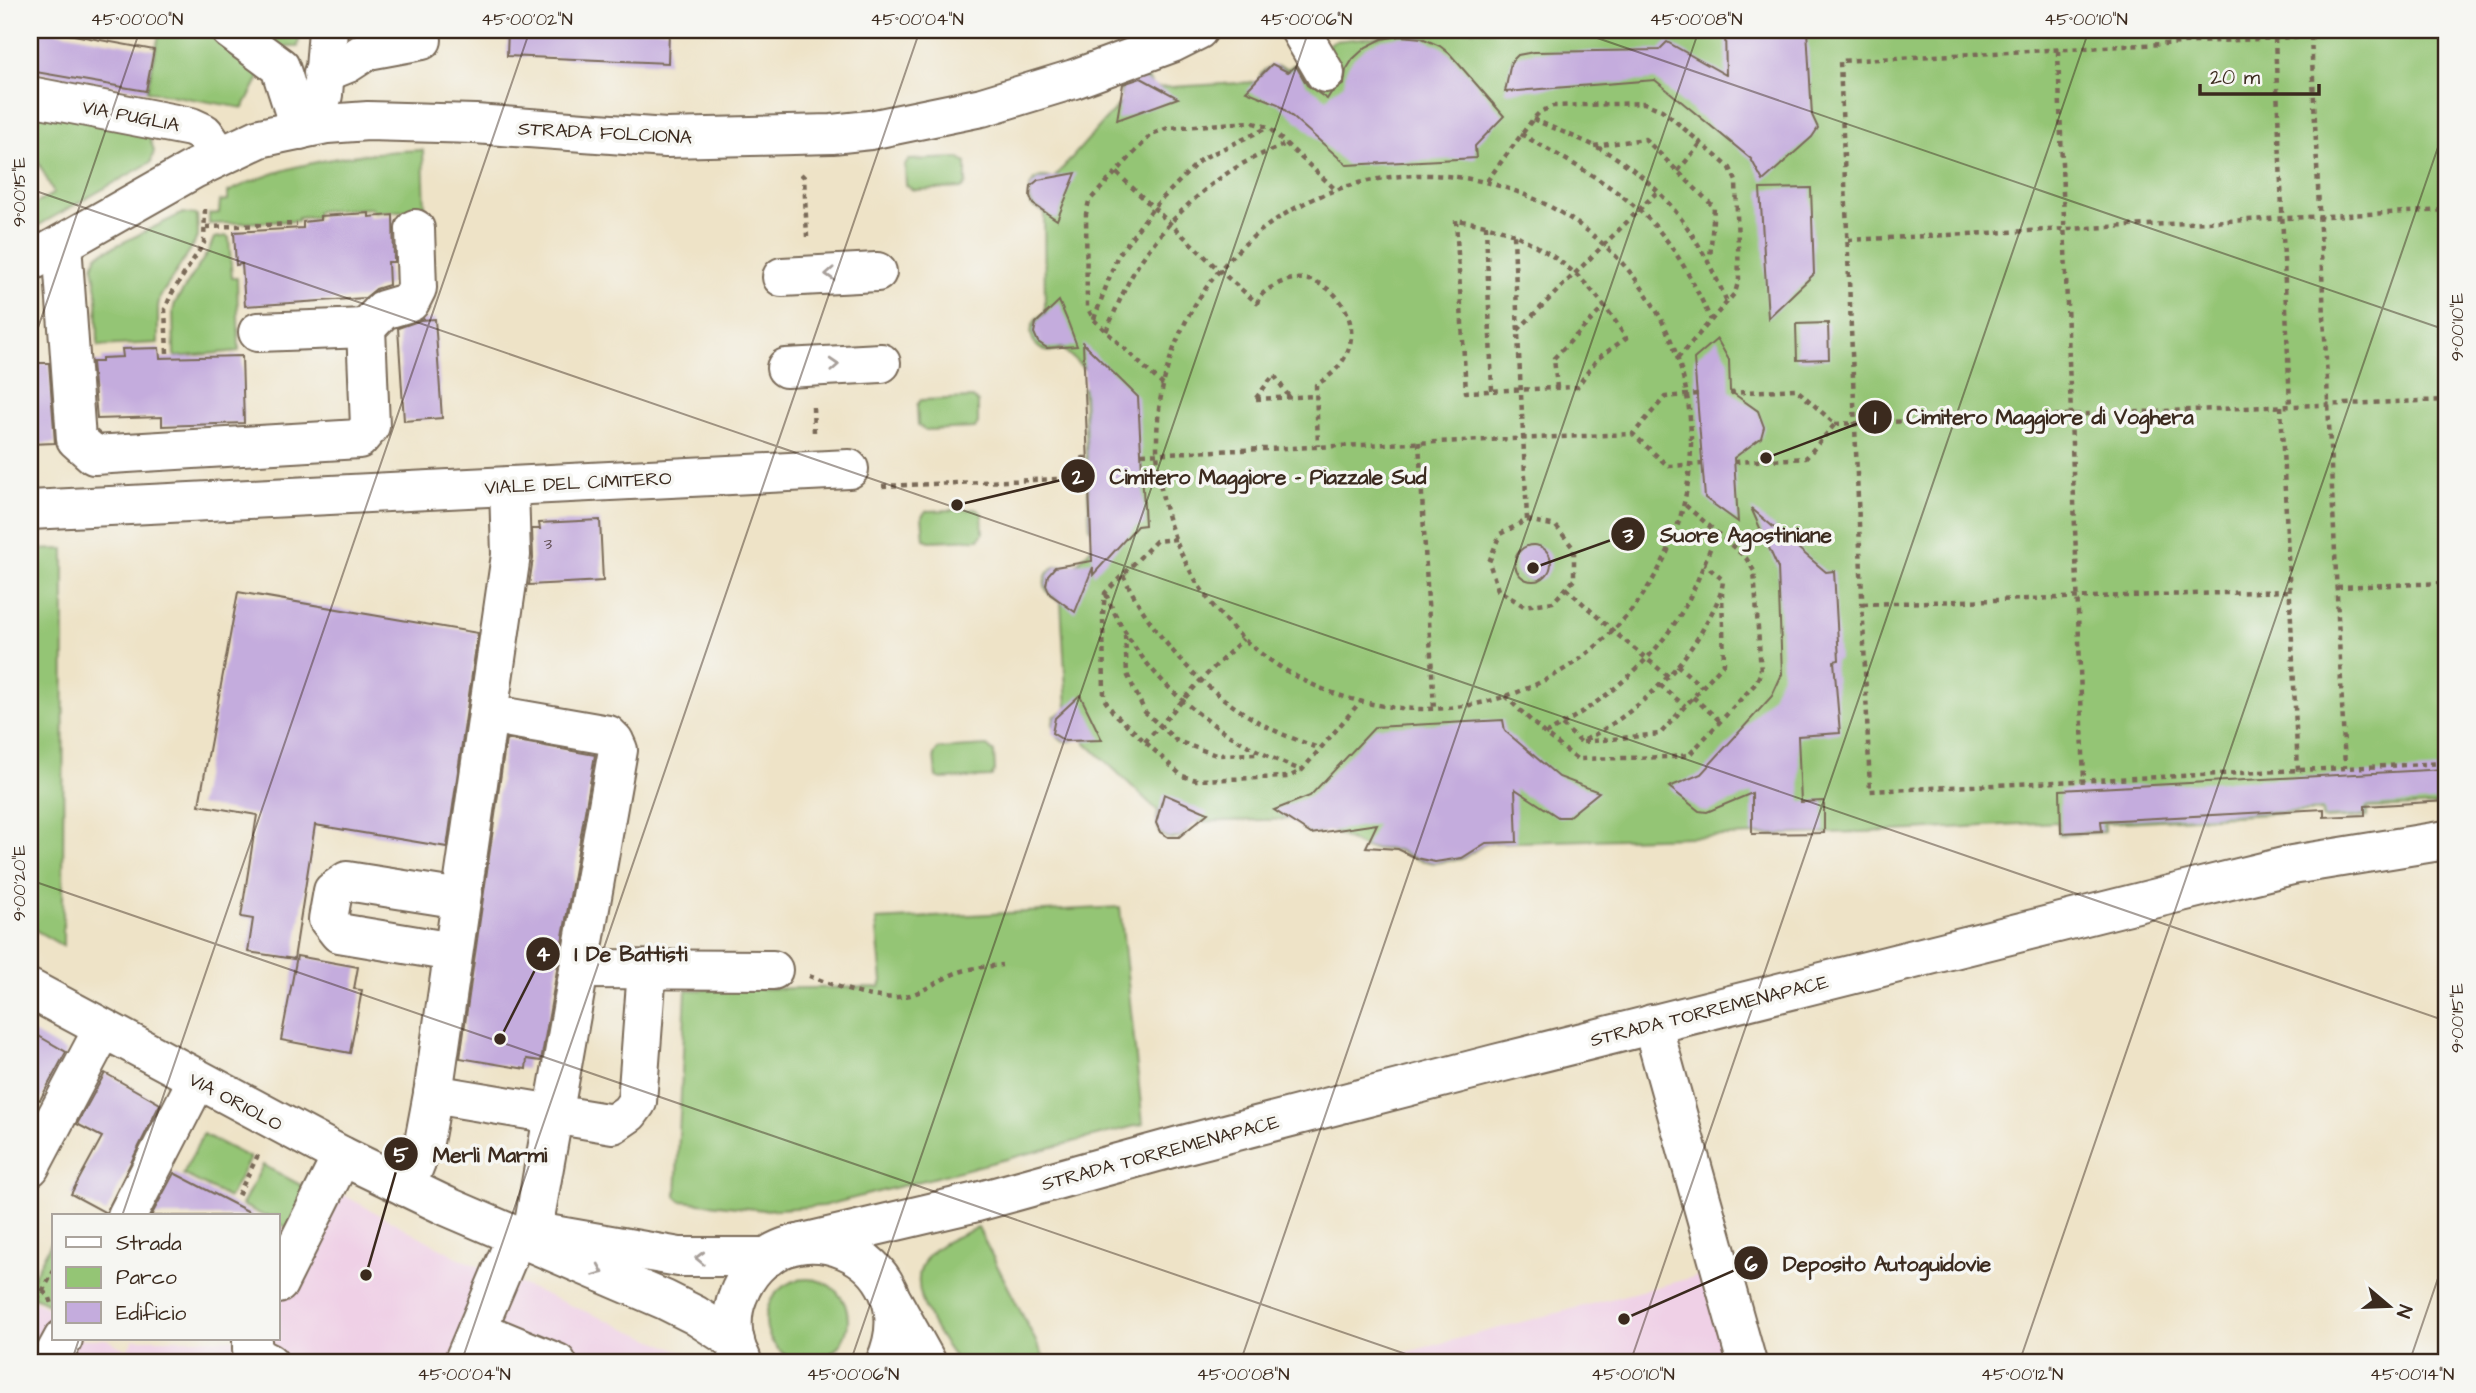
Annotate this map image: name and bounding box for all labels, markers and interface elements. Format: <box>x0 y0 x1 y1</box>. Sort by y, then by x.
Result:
text: 45°00'00"N <box>91 7 183 32</box>
text: 45°00'02"N <box>481 7 573 32</box>
text: 45°00'04"N <box>870 7 964 32</box>
text: 45°00'06"N <box>1260 7 1352 32</box>
text: 45°00'08"N <box>1649 7 1743 32</box>
text: 45°00'10"N <box>2044 7 2128 32</box>
scale bar <box>2200 52 2318 96</box>
text: 20 m <box>2210 63 2261 92</box>
street label: VIA PUGLIA <box>80 94 182 139</box>
street label: STRADA FOLCIONA <box>517 115 693 152</box>
text: 9°00'15"E <box>7 157 32 227</box>
one-way arrow <box>824 266 835 281</box>
text: 9°00'10"E <box>2445 292 2470 361</box>
one-way arrow <box>828 358 839 373</box>
callout: Cimitero Maggiore di Voghera <box>1858 396 2208 438</box>
text: 1 <box>1874 403 1877 432</box>
text: Cimitero Maggiore di Voghera <box>1906 403 2194 434</box>
callout: Cimitero Maggiore - Piazzale Sud <box>1061 455 1441 497</box>
text: 2 <box>1071 463 1085 492</box>
text: Cimitero Maggiore - Piazzale Sud <box>1110 463 1427 494</box>
street label: VIALE DEL CIMITERO <box>484 465 673 502</box>
callout: Suore Agostiniane <box>1611 513 1846 555</box>
text: 3 <box>1622 521 1634 550</box>
text: Suore Agostiniane <box>1659 521 1833 552</box>
house number: 3 <box>544 533 552 555</box>
text: 9°00'20"E <box>7 844 32 921</box>
callout: I De Battisti <box>526 933 702 975</box>
text: 4 <box>536 940 551 969</box>
text: I De Battisti <box>575 940 688 969</box>
street label: STRADA TORREMENAPACE <box>1587 969 1831 1054</box>
text: 9°00'15"E <box>2445 983 2470 1053</box>
street label: VIA ORIOLO <box>184 1066 287 1138</box>
street label: STRADA TORREMENAPACE <box>1039 1109 1282 1198</box>
callout: Merli Marmi <box>384 1133 561 1175</box>
text: 5 <box>394 1141 410 1170</box>
text: Merli Marmi <box>433 1141 548 1170</box>
legend <box>52 1214 280 1340</box>
text: Strada <box>116 1229 182 1258</box>
callout: Deposito Autoguidovie <box>1734 1242 2005 1284</box>
one-way arrow <box>694 1250 705 1265</box>
text: 6 <box>1744 1250 1758 1279</box>
text: Deposito Autoguidovie <box>1783 1250 1992 1281</box>
text: Parco <box>116 1263 177 1292</box>
one-way arrow <box>592 1263 604 1277</box>
north arrow <box>2354 1270 2424 1340</box>
text: Edificio <box>116 1299 186 1328</box>
text: N <box>2389 1301 2418 1321</box>
text: 45°00'04"N <box>417 1362 511 1387</box>
text: 45°00'06"N <box>807 1362 899 1387</box>
text: 45°00'08"N <box>1196 1362 1290 1387</box>
text: 45°00'10"N <box>1591 1362 1675 1387</box>
text: 45°00'12"N <box>1981 1362 2063 1387</box>
text: 45°00'14"N <box>2370 1362 2454 1387</box>

